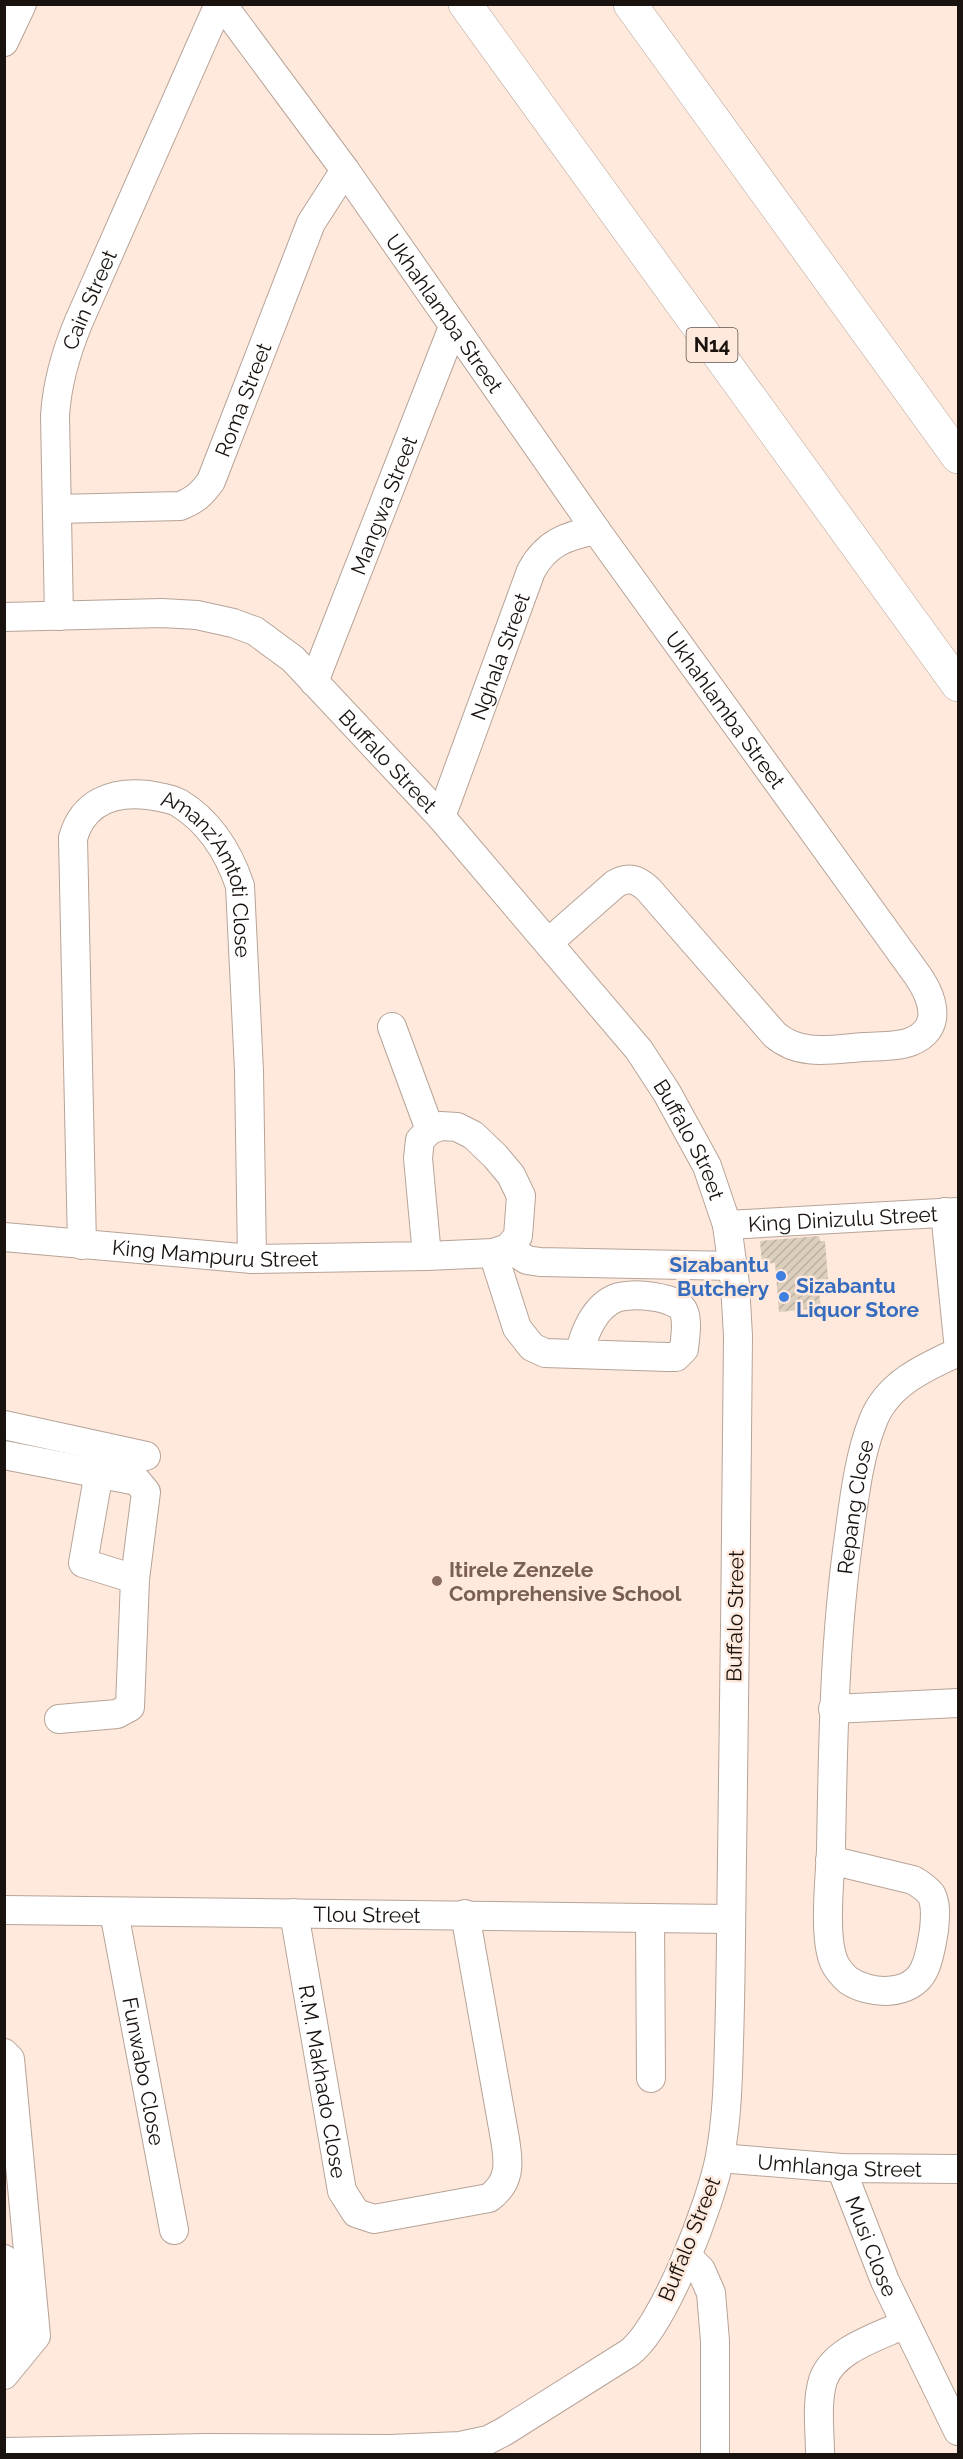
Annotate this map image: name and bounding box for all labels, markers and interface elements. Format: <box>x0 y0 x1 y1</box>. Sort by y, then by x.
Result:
street label: Ukhahlamba Street <box>381 229 509 397</box>
street label: Cain Street <box>57 246 121 353</box>
road number: N14 <box>686 328 738 362</box>
street label: Roma Street <box>209 339 276 460</box>
street label: Mangwa Street <box>345 432 422 578</box>
street label: Nghala Street <box>465 589 534 723</box>
street label: Ukhahlamba Street <box>661 626 791 793</box>
street label: Buffalo Street <box>334 704 443 817</box>
street label: Amanz'Amtoti Close <box>159 785 256 958</box>
street label: Buffalo Street <box>649 1074 730 1203</box>
street label: King Dinizulu Street <box>747 1201 938 1236</box>
street label: King Mampuru Street <box>111 1234 319 1272</box>
place label: Sizabantu Butchery <box>669 1252 769 1301</box>
marker: Sizabantu Butchery <box>774 1269 788 1283</box>
place label: Sizabantu Liquor Store <box>796 1273 920 1322</box>
marker: Sizabantu Liquor Store <box>777 1290 791 1304</box>
street label: Repang Close <box>832 1437 878 1576</box>
street label: Buffalo Street <box>721 1550 749 1682</box>
place label: Itirele Zenzele Comprehensive School <box>449 1557 682 1606</box>
marker: Itirele Zenzele Comprehensive School <box>430 1574 444 1588</box>
street label: Tlou Street <box>313 1901 421 1927</box>
street label: R.M. Makhado Close <box>294 1983 352 2180</box>
street label: Funwabo Close <box>118 1995 170 2147</box>
street label: Umhlanga Street <box>756 2149 922 2181</box>
street label: Buffalo Street <box>653 2173 725 2305</box>
street label: Musi Close <box>841 2192 903 2301</box>

